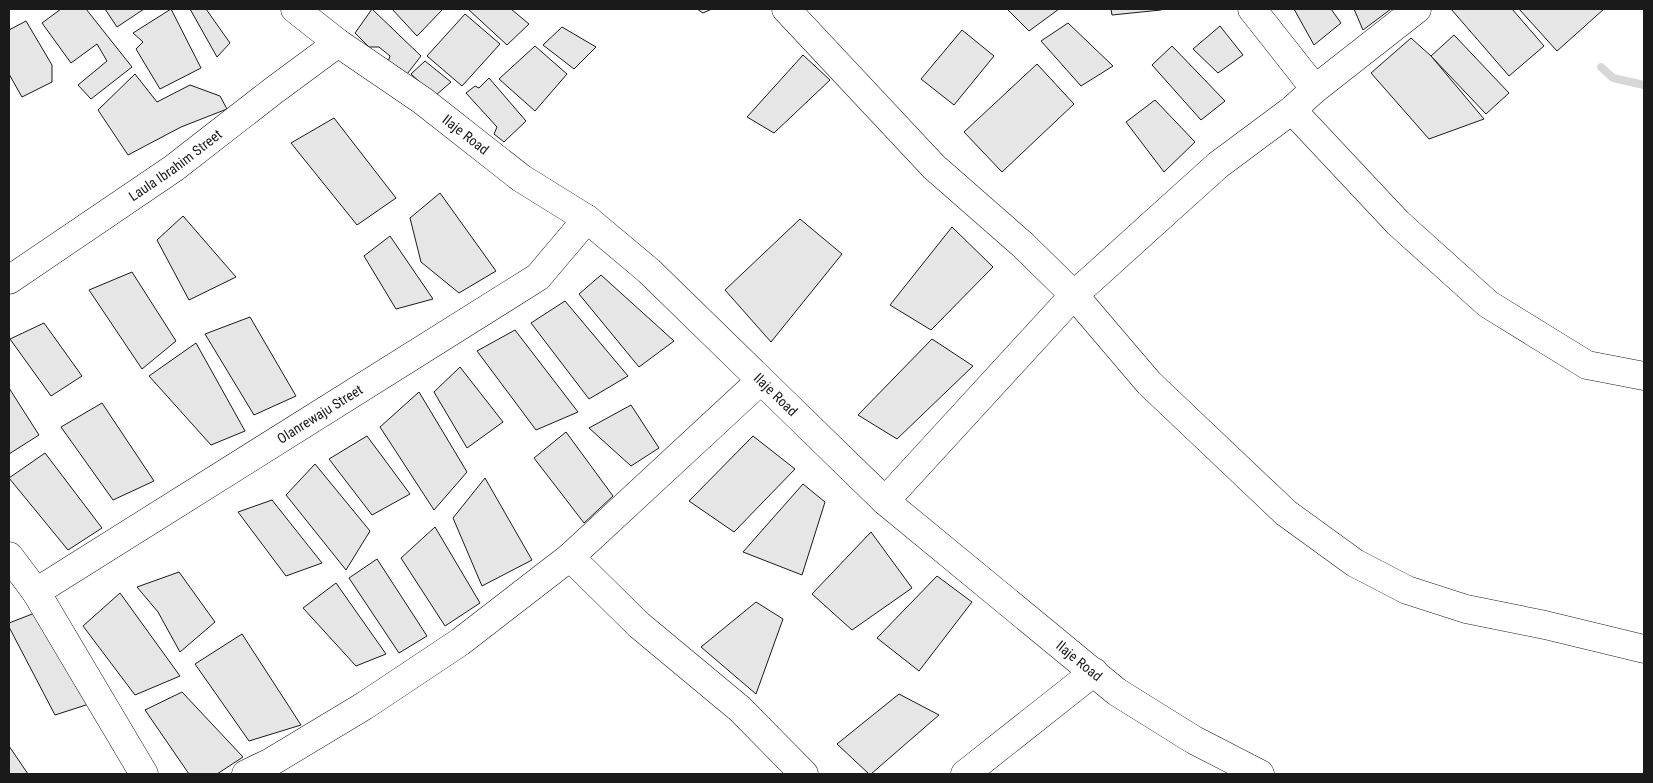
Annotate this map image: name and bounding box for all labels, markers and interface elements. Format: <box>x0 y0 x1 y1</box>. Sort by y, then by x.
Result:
street label: Ilaje Road <box>439 111 492 158</box>
street label: Laula Ibrahim Street <box>126 126 225 204</box>
street label: Ilaje Road <box>751 370 801 419</box>
street label: Olanrewaju Street <box>274 381 365 447</box>
street label: Ilaje Road <box>1053 637 1105 684</box>

